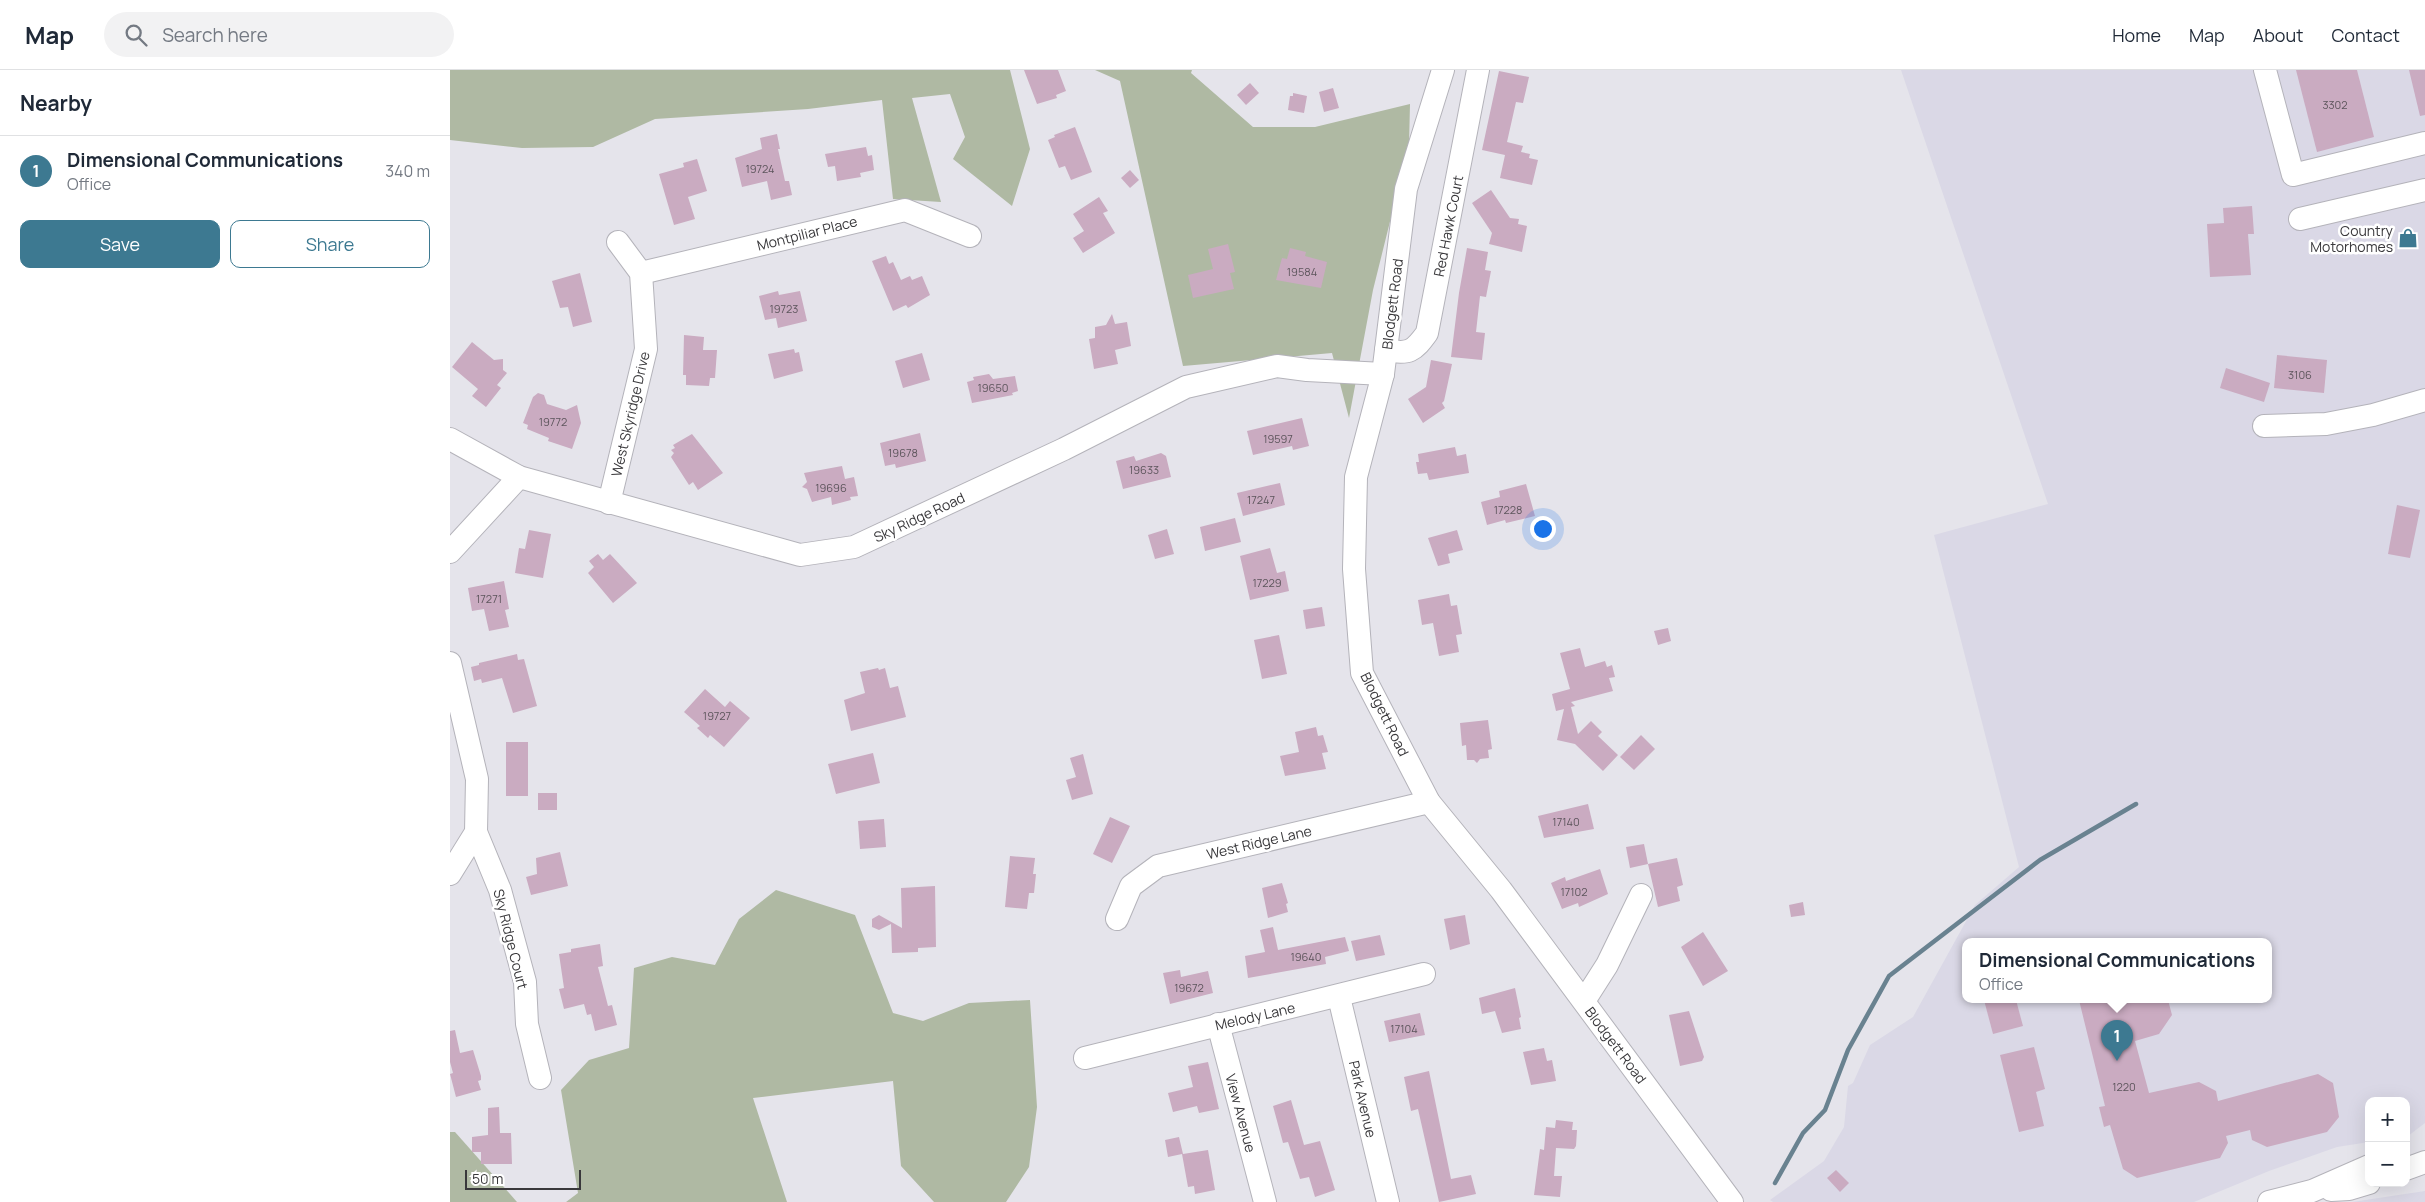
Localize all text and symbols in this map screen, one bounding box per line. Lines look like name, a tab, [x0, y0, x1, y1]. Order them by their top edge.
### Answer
search box	[104, 12, 454, 57]
text: Map	[25, 18, 74, 51]
icon: search	[122, 21, 150, 49]
text: Search here	[162, 22, 268, 48]
text: Home	[2112, 23, 2161, 47]
text: Map	[2189, 23, 2225, 47]
text: About	[2253, 23, 2303, 47]
text: Contact	[2331, 23, 2400, 47]
text: Nearby	[20, 89, 92, 117]
house number: 3302	[2322, 97, 2348, 112]
text: Dimensional Communications	[67, 147, 343, 173]
text: 1	[32, 160, 40, 182]
text: 340 m	[385, 160, 430, 182]
house number: 19724	[745, 161, 775, 176]
text: Office	[67, 173, 111, 195]
street label: Red Hawk Court	[1429, 173, 1467, 278]
street label: Montpiliar Place	[755, 211, 859, 255]
button: Save	[20, 220, 220, 268]
button: Share	[230, 220, 430, 268]
place label: Country Motorhomes	[2310, 221, 2394, 256]
shop icon: Country Motorhomes	[2397, 227, 2419, 249]
street label: Blodgett Road	[1377, 258, 1407, 350]
house number: 19584	[1287, 264, 1317, 279]
house number: 19723	[770, 301, 798, 316]
street label: West Skyridge Drive	[606, 350, 654, 478]
house number: 3106	[2288, 367, 2312, 382]
house number: 19650	[977, 380, 1009, 395]
house number: 19772	[539, 414, 567, 429]
house number: 19597	[1263, 431, 1293, 446]
house number: 19678	[888, 445, 918, 460]
house number: 19633	[1129, 462, 1159, 477]
house number: 19696	[815, 480, 847, 495]
street label: Sky Ridge Road	[870, 488, 968, 546]
house number: 17247	[1247, 492, 1275, 507]
house number: 17228	[1494, 502, 1522, 517]
your location	[1530, 516, 1556, 542]
house number: 17229	[1252, 575, 1282, 590]
house number: 17271	[476, 591, 502, 606]
street label: Blodgett Road	[1356, 669, 1414, 759]
house number: 19727	[703, 708, 731, 723]
house number: 17140	[1552, 814, 1580, 829]
street label: West Ridge Lane	[1205, 821, 1313, 863]
house number: 17102	[1560, 884, 1588, 899]
street label: Sky Ridge Court	[489, 887, 533, 991]
popup	[1962, 938, 2272, 1003]
text: Dimensional Communications	[1979, 947, 2255, 973]
house number: 19640	[1290, 949, 1322, 964]
text: Office	[1979, 973, 2023, 995]
house number: 19672	[1174, 980, 1204, 995]
street label: Melody Lane	[1213, 998, 1297, 1034]
street label: Blodgett Road	[1581, 1003, 1651, 1087]
pin: 1	[2101, 1020, 2133, 1061]
house number: 17104	[1390, 1021, 1418, 1036]
street label: Park Avenue	[1345, 1059, 1381, 1139]
street label: View Avenue	[1221, 1072, 1261, 1154]
house number: 1220	[2112, 1079, 2136, 1094]
map controls	[2365, 1097, 2410, 1187]
button: +	[2365, 1097, 2410, 1142]
button: −	[2365, 1142, 2410, 1187]
scale bar	[465, 1167, 581, 1190]
text: 50 m	[472, 1169, 503, 1188]

